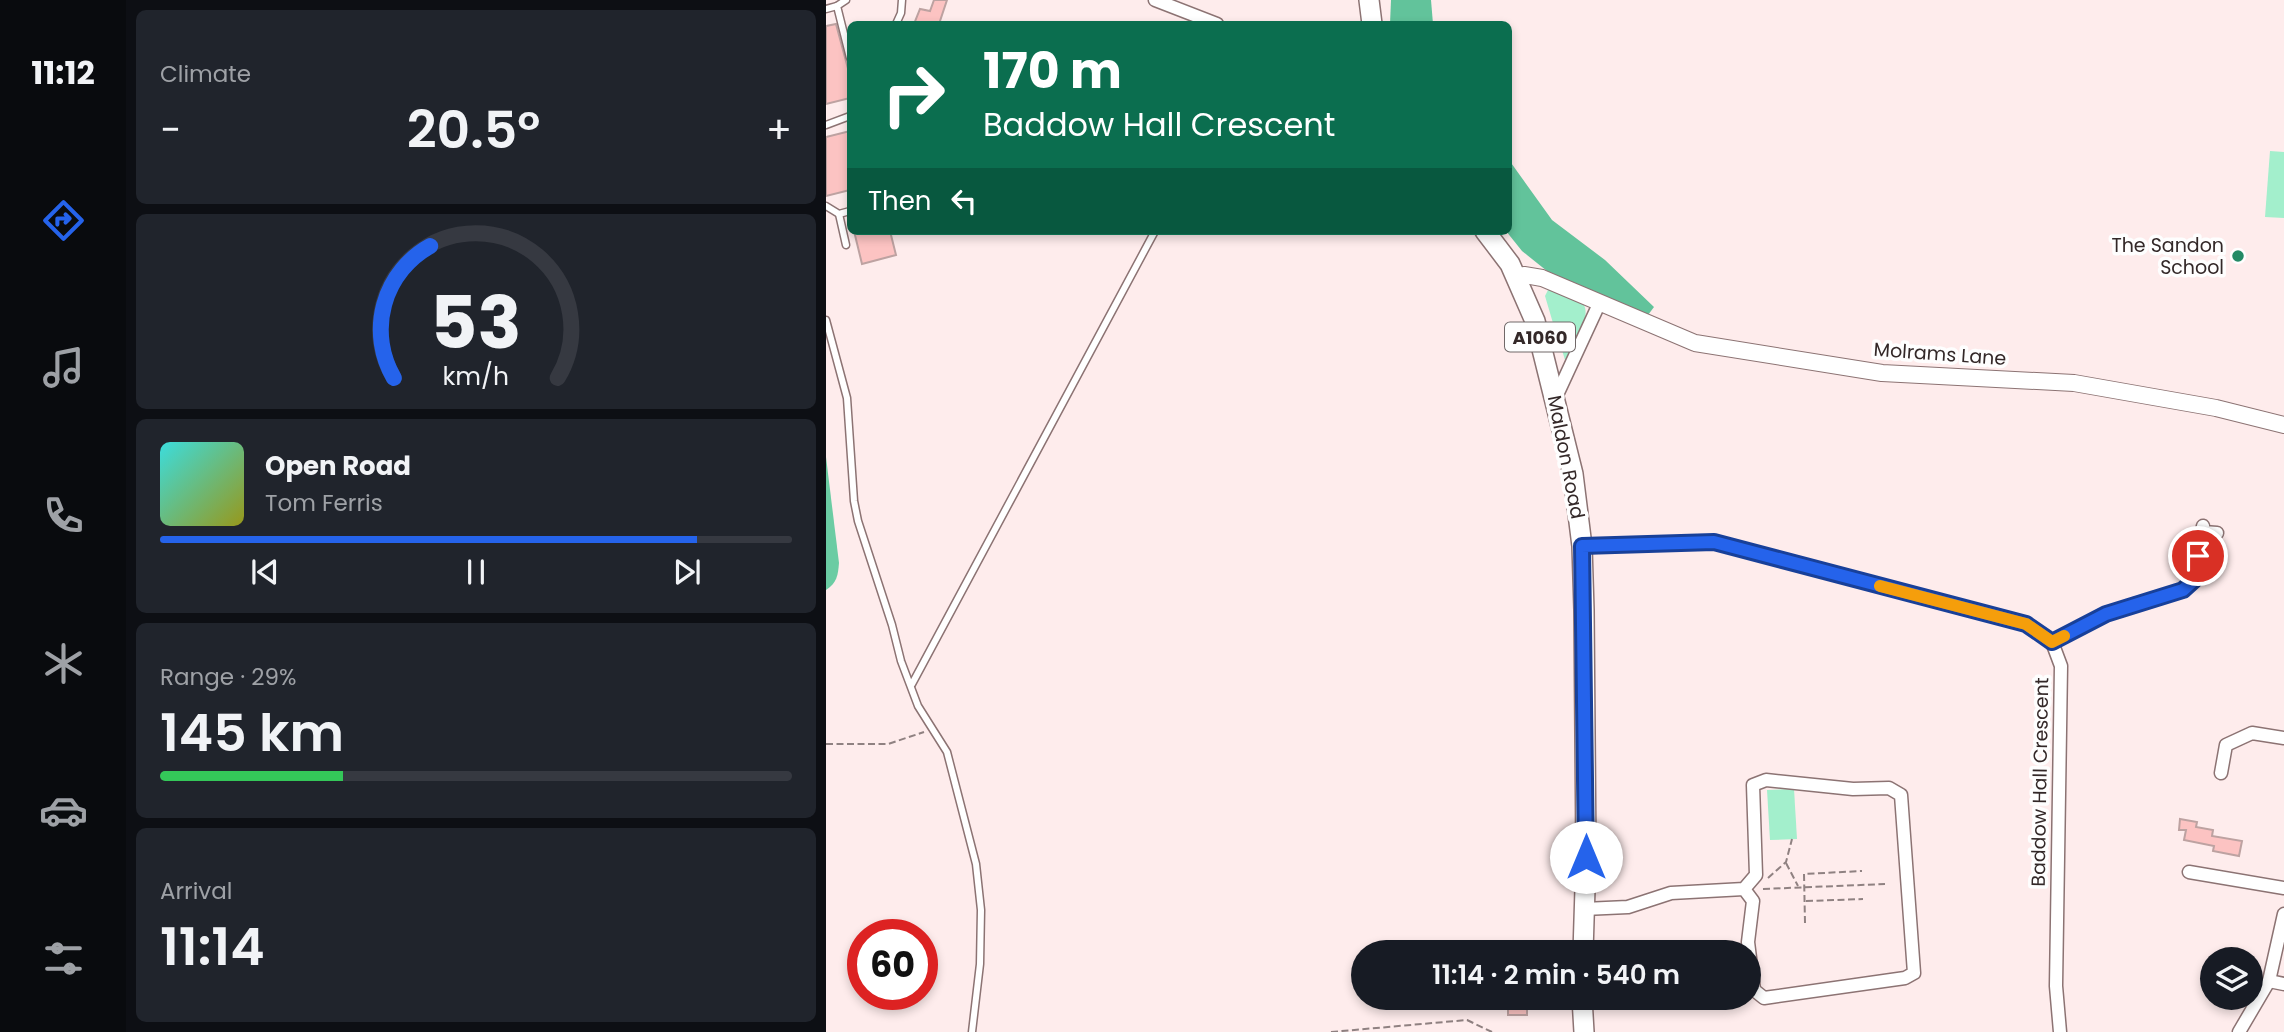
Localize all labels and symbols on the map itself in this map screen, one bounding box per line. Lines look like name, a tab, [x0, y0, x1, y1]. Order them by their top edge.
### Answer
place label: The Sandon School	[2111, 232, 2224, 281]
marker: The Sandon School	[2230, 248, 2246, 264]
road number: A1060	[1505, 323, 1575, 352]
street label: Molrams Lane	[1873, 336, 2007, 372]
street label: Maldon Road	[1541, 393, 1591, 521]
pin	[2168, 526, 2228, 586]
street label: Baddow Hall Crescent	[2025, 677, 2055, 887]
position arrow	[1549, 820, 1623, 894]
speed limit sign: 60	[847, 919, 938, 1010]

